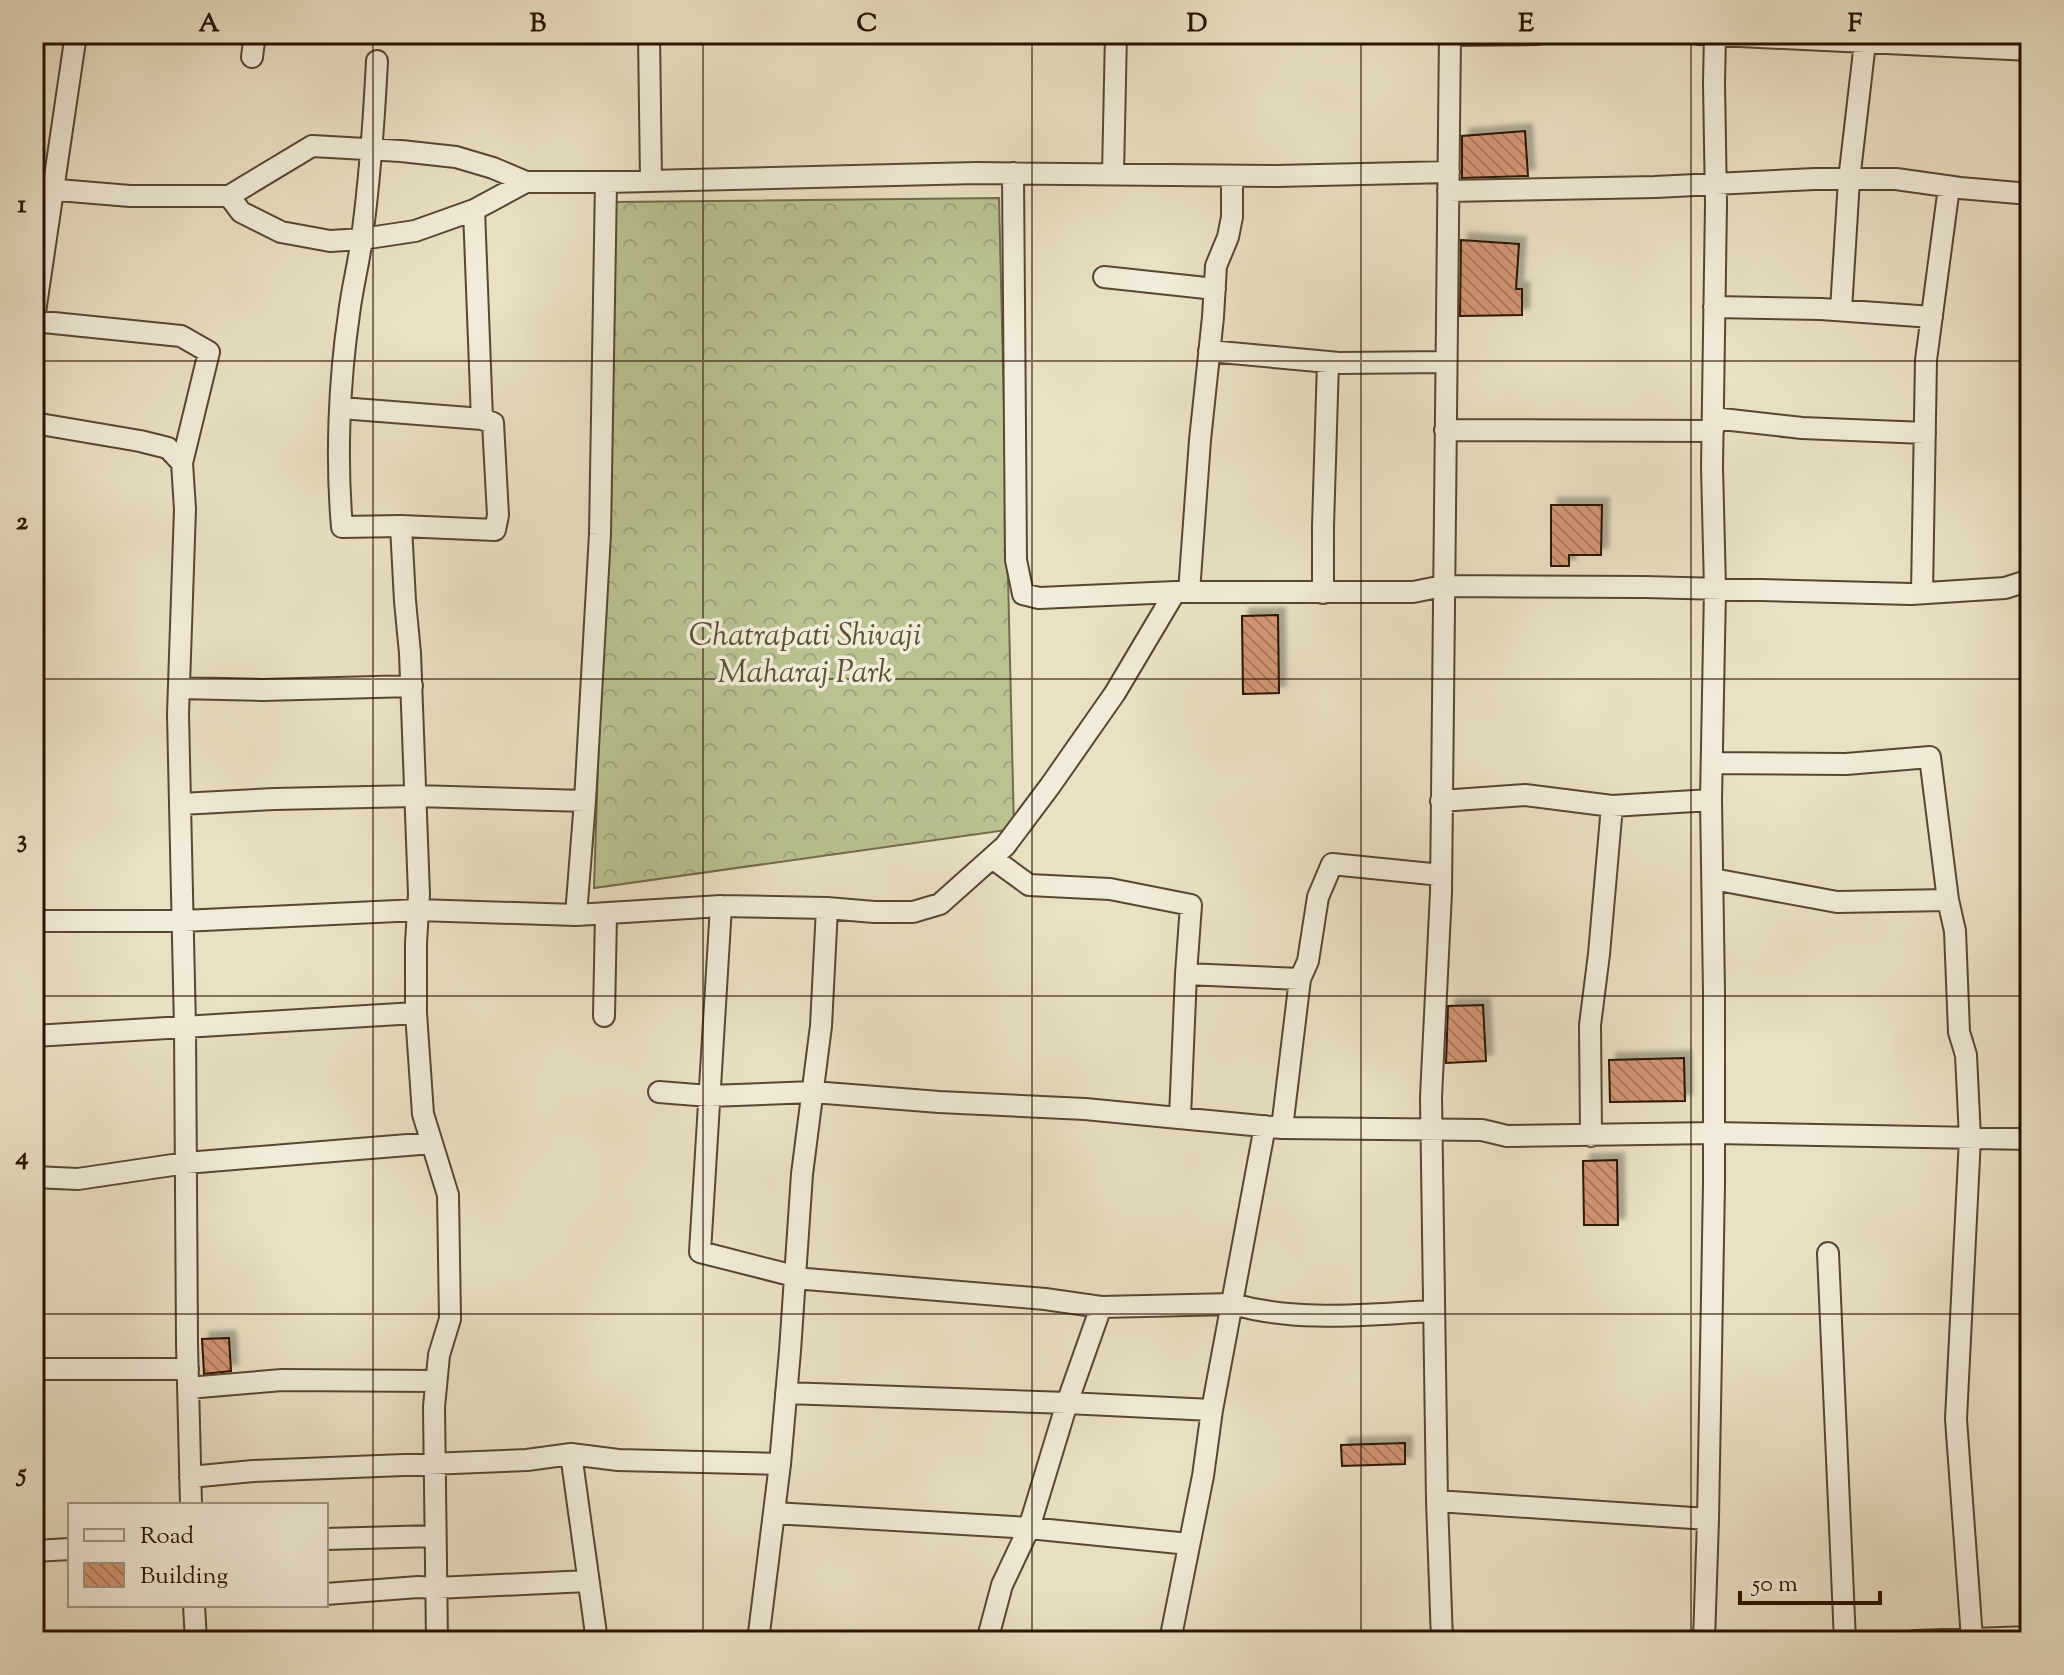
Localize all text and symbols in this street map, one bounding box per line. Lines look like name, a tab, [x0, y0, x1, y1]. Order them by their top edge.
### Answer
text: A	[198, 6, 220, 43]
text: B	[530, 6, 547, 43]
text: C	[857, 6, 877, 43]
text: D	[1187, 6, 1207, 43]
text: E	[1518, 6, 1534, 43]
text: F	[1848, 6, 1863, 43]
text: 1	[18, 187, 27, 224]
text: 2	[16, 504, 29, 541]
park label: Chatrapati Shivaji Maharaj Park	[689, 614, 921, 697]
text: 3	[17, 822, 27, 859]
text: 4	[14, 1139, 29, 1176]
text: 5	[16, 1456, 27, 1493]
legend	[68, 1503, 328, 1607]
text: Road	[140, 1520, 194, 1554]
scale bar	[1740, 1555, 1880, 1605]
text: Building	[140, 1560, 229, 1594]
text: 50 m	[1750, 1568, 1798, 1602]

